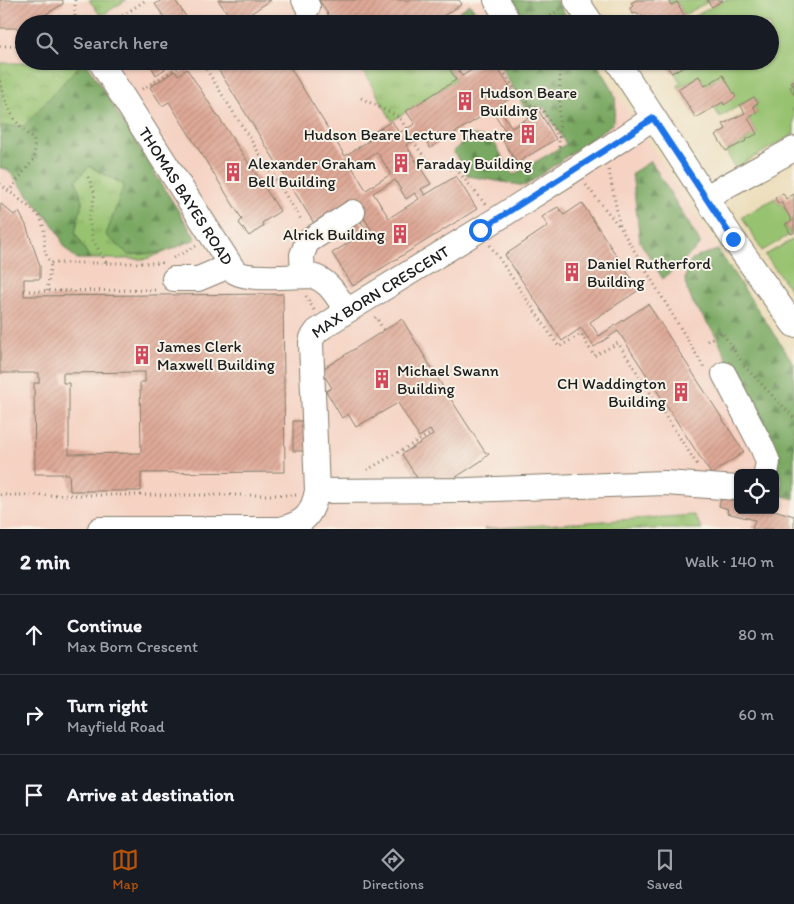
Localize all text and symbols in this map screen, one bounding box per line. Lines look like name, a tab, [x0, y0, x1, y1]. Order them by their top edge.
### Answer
search box	[15, 15, 779, 70]
icon: search	[33, 29, 61, 57]
text: Search here	[73, 31, 168, 54]
place label: Hudson Beare Building	[480, 83, 577, 120]
building icon: Hudson Beare Building	[454, 90, 476, 112]
street label: THOMAS BAYES ROAD	[135, 123, 237, 269]
building icon: Hudson Beare Lecture Theatre	[517, 123, 539, 145]
place label: Hudson Beare Lecture Theatre	[304, 125, 513, 144]
building icon: Faraday Building	[390, 152, 412, 174]
place label: Alexander Graham Bell Building	[248, 154, 376, 191]
place label: Faraday Building	[416, 154, 533, 173]
building icon: Alexander Graham Bell Building	[222, 161, 244, 183]
route start	[469, 219, 492, 242]
building icon: Alrick Building	[389, 223, 411, 245]
place label: Alrick Building	[283, 225, 386, 244]
route end	[722, 228, 745, 251]
street label: MAX BORN CRESCENT	[308, 242, 453, 342]
place label: Daniel Rutherford Building	[587, 254, 711, 291]
building icon: Daniel Rutherford Building	[561, 261, 583, 283]
place label: James Clerk Maxwell Building	[157, 337, 276, 374]
building icon: James Clerk Maxwell Building	[131, 344, 153, 366]
place label: Michael Swann Building	[397, 361, 499, 398]
building icon: Michael Swann Building	[371, 368, 393, 390]
place label: CH Waddington Building	[557, 374, 667, 411]
building icon: CH Waddington Building	[670, 381, 692, 403]
map controls	[734, 469, 779, 514]
button: locate	[734, 469, 779, 514]
text: 2 min	[20, 549, 70, 574]
text: Walk · 140 m	[685, 552, 774, 571]
text: Continue	[67, 614, 142, 637]
icon: ahead	[20, 621, 48, 649]
text: 80 m	[738, 625, 774, 644]
text: Max Born Crescent	[67, 637, 198, 656]
text: Turn right	[67, 694, 148, 717]
icon: right	[20, 701, 48, 729]
text: 60 m	[739, 705, 774, 724]
text: Mayfield Road	[67, 717, 165, 736]
icon: arrive	[20, 781, 48, 809]
text: Arrive at destination	[67, 783, 234, 806]
tab: Map	[111, 846, 139, 893]
tab: Directions	[362, 846, 424, 893]
tab: Saved	[647, 846, 683, 893]

